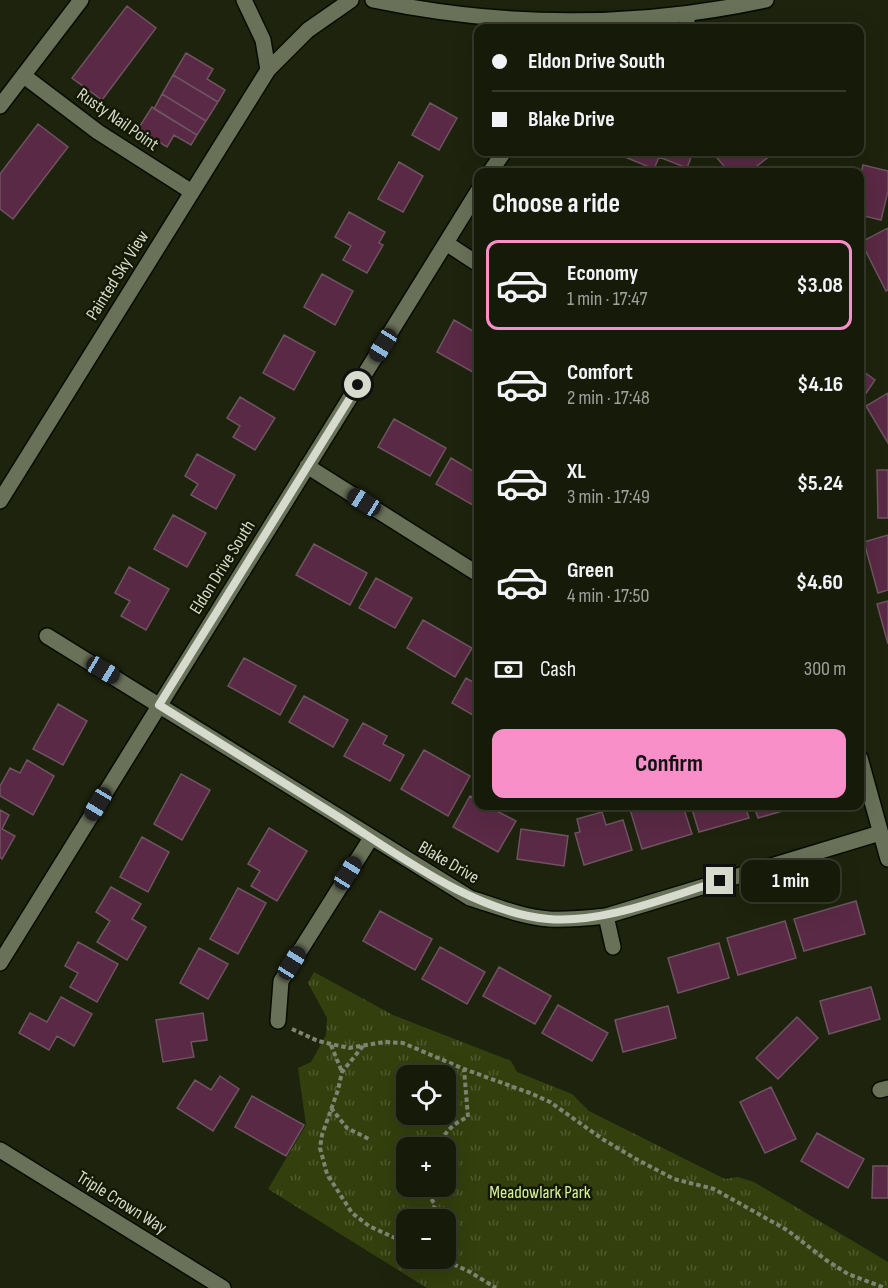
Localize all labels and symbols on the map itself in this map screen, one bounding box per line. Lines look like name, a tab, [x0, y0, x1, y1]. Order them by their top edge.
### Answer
street label: Rusty Nail Point	[73, 84, 163, 156]
street label: Painted Sky View	[82, 227, 153, 324]
car	[366, 325, 400, 365]
route start	[344, 371, 371, 398]
car	[344, 485, 384, 519]
street label: Eldon Drive South	[185, 517, 260, 618]
car	[83, 653, 123, 687]
car	[81, 784, 115, 824]
street label: Blake Drive	[415, 837, 483, 888]
car	[331, 853, 365, 893]
callout: 1 min	[741, 860, 840, 902]
route end	[706, 867, 733, 894]
car	[275, 943, 309, 983]
street label: Triple Crown Way	[73, 1166, 171, 1238]
park label: Meadowlark Park	[489, 1182, 591, 1203]

